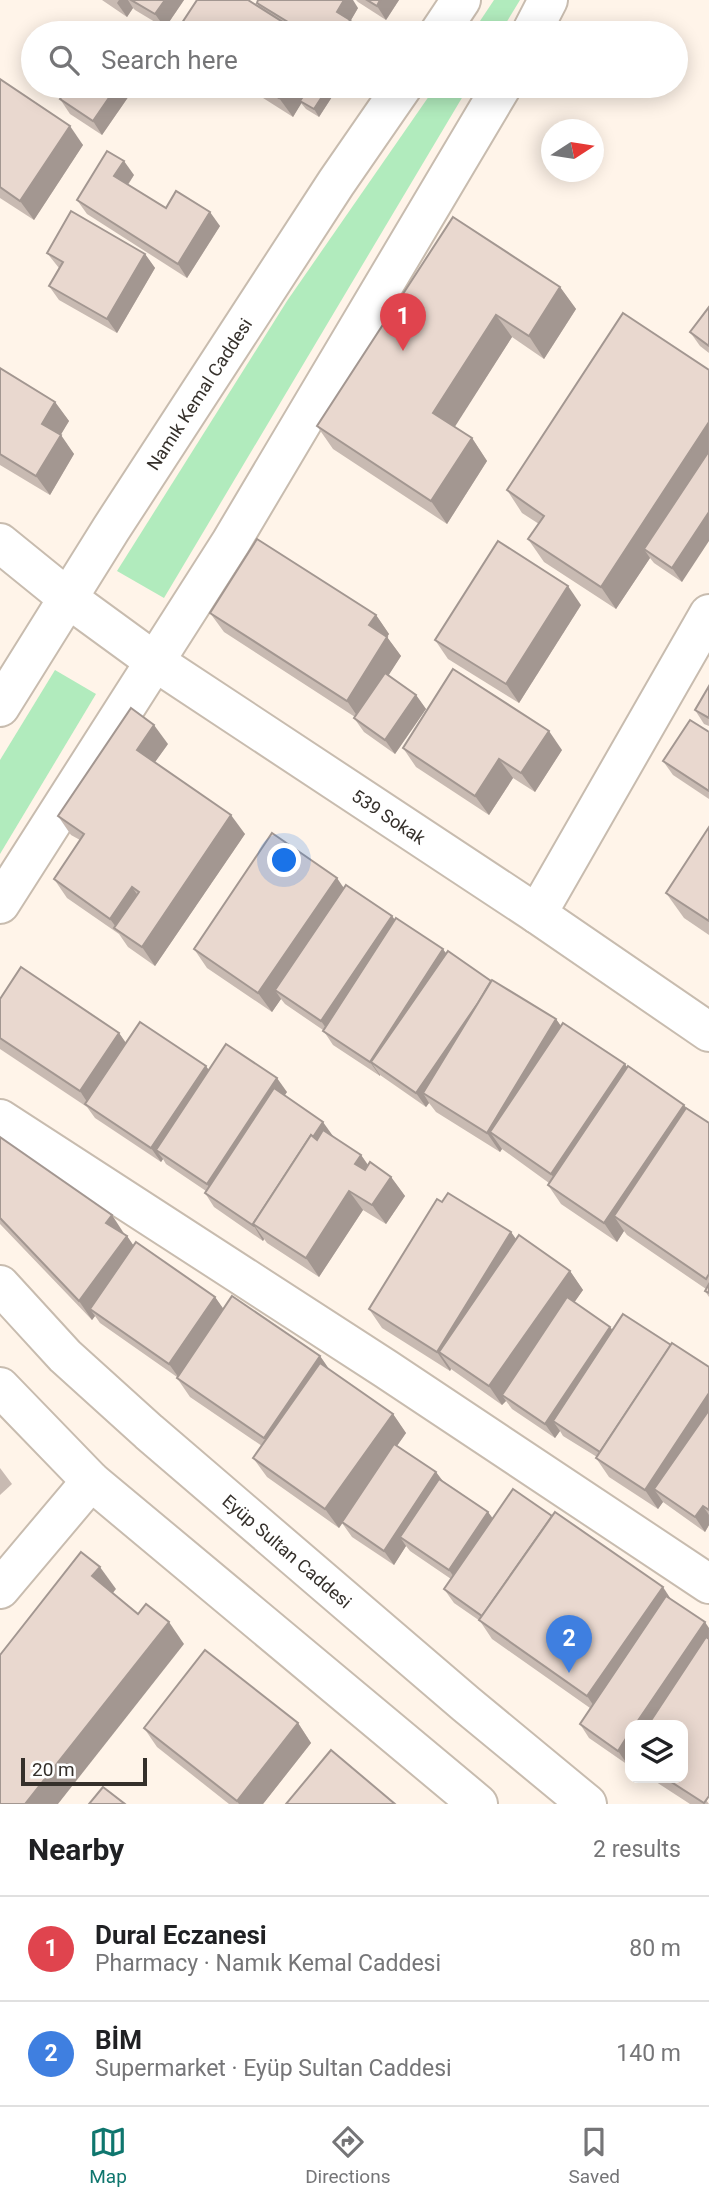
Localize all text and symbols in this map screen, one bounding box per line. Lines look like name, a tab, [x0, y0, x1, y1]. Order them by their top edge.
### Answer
search box	[21, 21, 688, 98]
icon: search	[45, 41, 83, 79]
text: Search here	[101, 45, 238, 75]
north arrow	[541, 119, 604, 182]
pin: 1	[380, 293, 426, 351]
street label: Namık Kemal Caddesi	[142, 314, 256, 474]
street label: 539 Sokak	[348, 784, 431, 849]
your location	[267, 843, 301, 877]
street label: Eyüp Sultan Caddesi	[219, 1490, 356, 1612]
pin: 2	[546, 1615, 592, 1673]
map controls	[625, 1720, 688, 1783]
button: layers	[625, 1720, 688, 1783]
scale bar	[21, 1755, 147, 1787]
text: 20 m	[32, 1758, 75, 1781]
text: Nearby	[28, 1832, 124, 1867]
text: 2 results	[593, 1836, 681, 1863]
text: Dural Eczanesi	[95, 1920, 267, 1950]
text: 1	[44, 1935, 58, 1962]
text: 80 m	[629, 1935, 681, 1962]
text: Pharmacy · Namık Kemal Caddesi	[95, 1950, 441, 1977]
text: BİM	[95, 2025, 142, 2055]
text: 2	[44, 2040, 58, 2067]
text: 140 m	[616, 2040, 681, 2067]
text: Supermarket · Eyüp Sultan Caddesi	[95, 2055, 452, 2082]
tab: Map	[89, 2123, 127, 2188]
tab: Directions	[305, 2123, 390, 2188]
tab: Saved	[569, 2123, 620, 2188]

